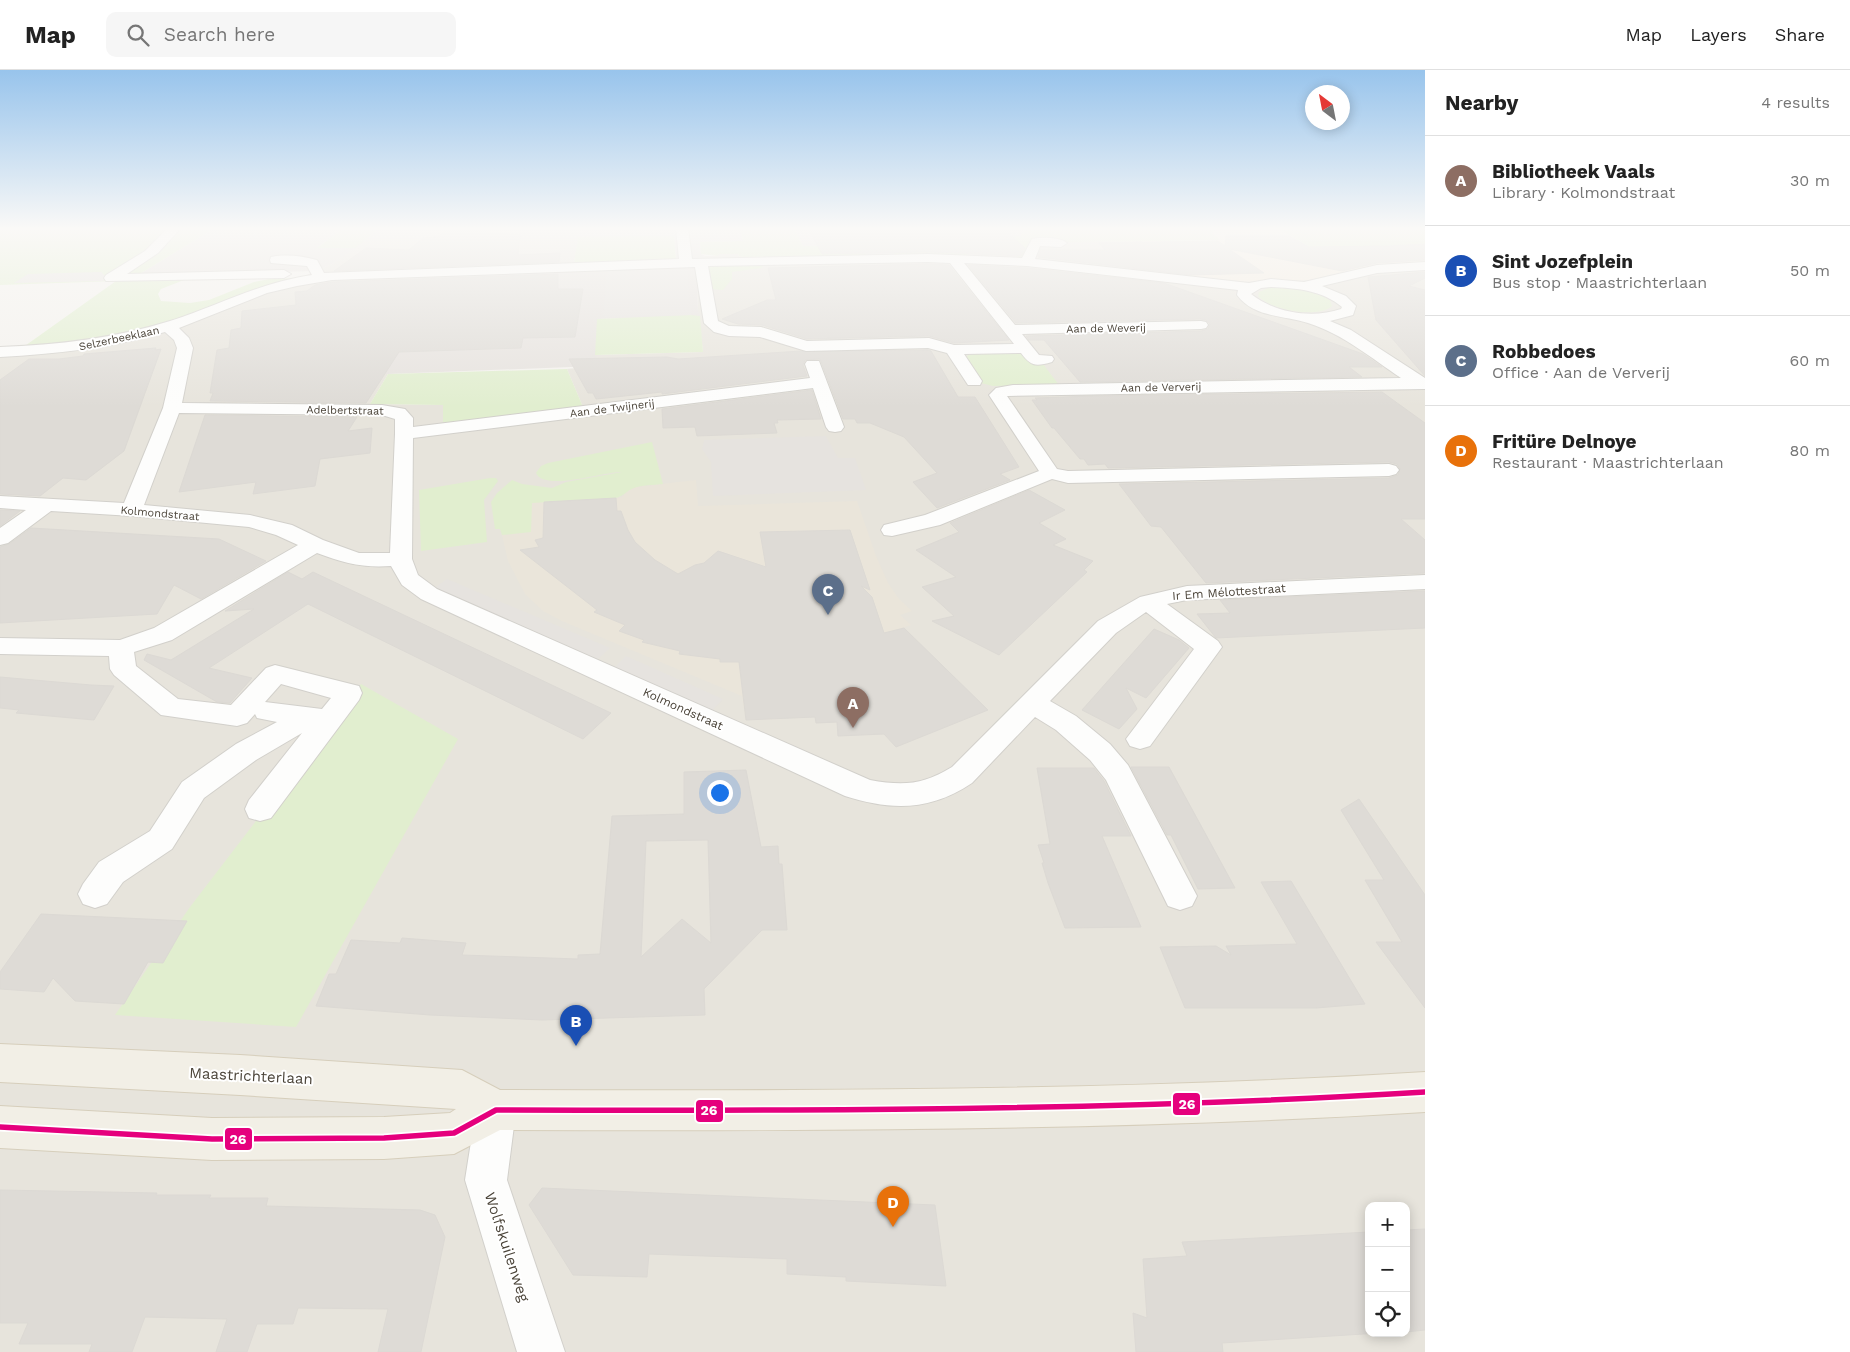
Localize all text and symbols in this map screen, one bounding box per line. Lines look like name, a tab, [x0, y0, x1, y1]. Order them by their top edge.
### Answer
search box	[106, 12, 456, 57]
text: Map	[25, 21, 76, 49]
icon: search	[124, 21, 152, 49]
text: Search here	[164, 23, 275, 46]
text: Map	[1625, 24, 1662, 45]
text: Layers	[1690, 24, 1747, 45]
text: Share	[1775, 24, 1825, 45]
north arrow	[1305, 85, 1350, 130]
text: Nearby	[1445, 90, 1518, 115]
text: 4 results	[1761, 93, 1830, 112]
text: Bibliotheek Vaals	[1492, 160, 1655, 183]
text: A	[1456, 171, 1466, 190]
text: 30 m	[1790, 171, 1830, 190]
text: Library · Kolmondstraat	[1492, 183, 1675, 202]
text: Sint Jozefplein	[1492, 250, 1633, 273]
text: B	[1456, 261, 1466, 280]
text: 50 m	[1790, 261, 1830, 280]
text: Bus stop · Maastrichterlaan	[1492, 273, 1707, 292]
street label: Aan de Weverij	[1066, 321, 1146, 336]
street label: Selzerbeeklaan	[78, 324, 160, 353]
text: Robbedoes	[1492, 340, 1596, 363]
text: C	[1456, 351, 1466, 370]
text: 60 m	[1790, 351, 1830, 370]
text: Office · Aan de Ververij	[1492, 363, 1670, 382]
street label: Aan de Ververij	[1121, 380, 1201, 395]
street label: Aan de Twijnerij	[569, 397, 655, 420]
street label: Adelbertstraat	[306, 403, 384, 418]
text: Fritüre Delnoye	[1492, 430, 1637, 453]
text: D	[1455, 441, 1467, 460]
text: 80 m	[1789, 441, 1830, 460]
text: Restaurant · Maastrichterlaan	[1492, 453, 1724, 472]
street label: Kolmondstraat	[120, 504, 200, 523]
pin: C	[812, 574, 844, 615]
street label: Ir Em Mélottestraat	[1172, 581, 1286, 603]
street label: Kolmondstraat	[641, 685, 725, 733]
pin: A	[837, 687, 869, 728]
your location	[707, 780, 733, 806]
pin: B	[560, 1005, 592, 1046]
street label: Maastrichterlaan	[189, 1064, 313, 1088]
line badge: 26	[1172, 1092, 1201, 1116]
text: 26	[1179, 1096, 1196, 1112]
line badge: 26	[695, 1099, 724, 1123]
text: 26	[701, 1102, 718, 1118]
line badge: 26	[224, 1127, 253, 1151]
text: 26	[230, 1131, 247, 1147]
pin: D	[877, 1186, 909, 1227]
street label: Wolfskuilenweg	[481, 1190, 533, 1304]
map controls	[1365, 1202, 1410, 1337]
button: +	[1365, 1202, 1410, 1247]
button: −	[1365, 1247, 1410, 1292]
button: locate	[1365, 1292, 1410, 1337]

